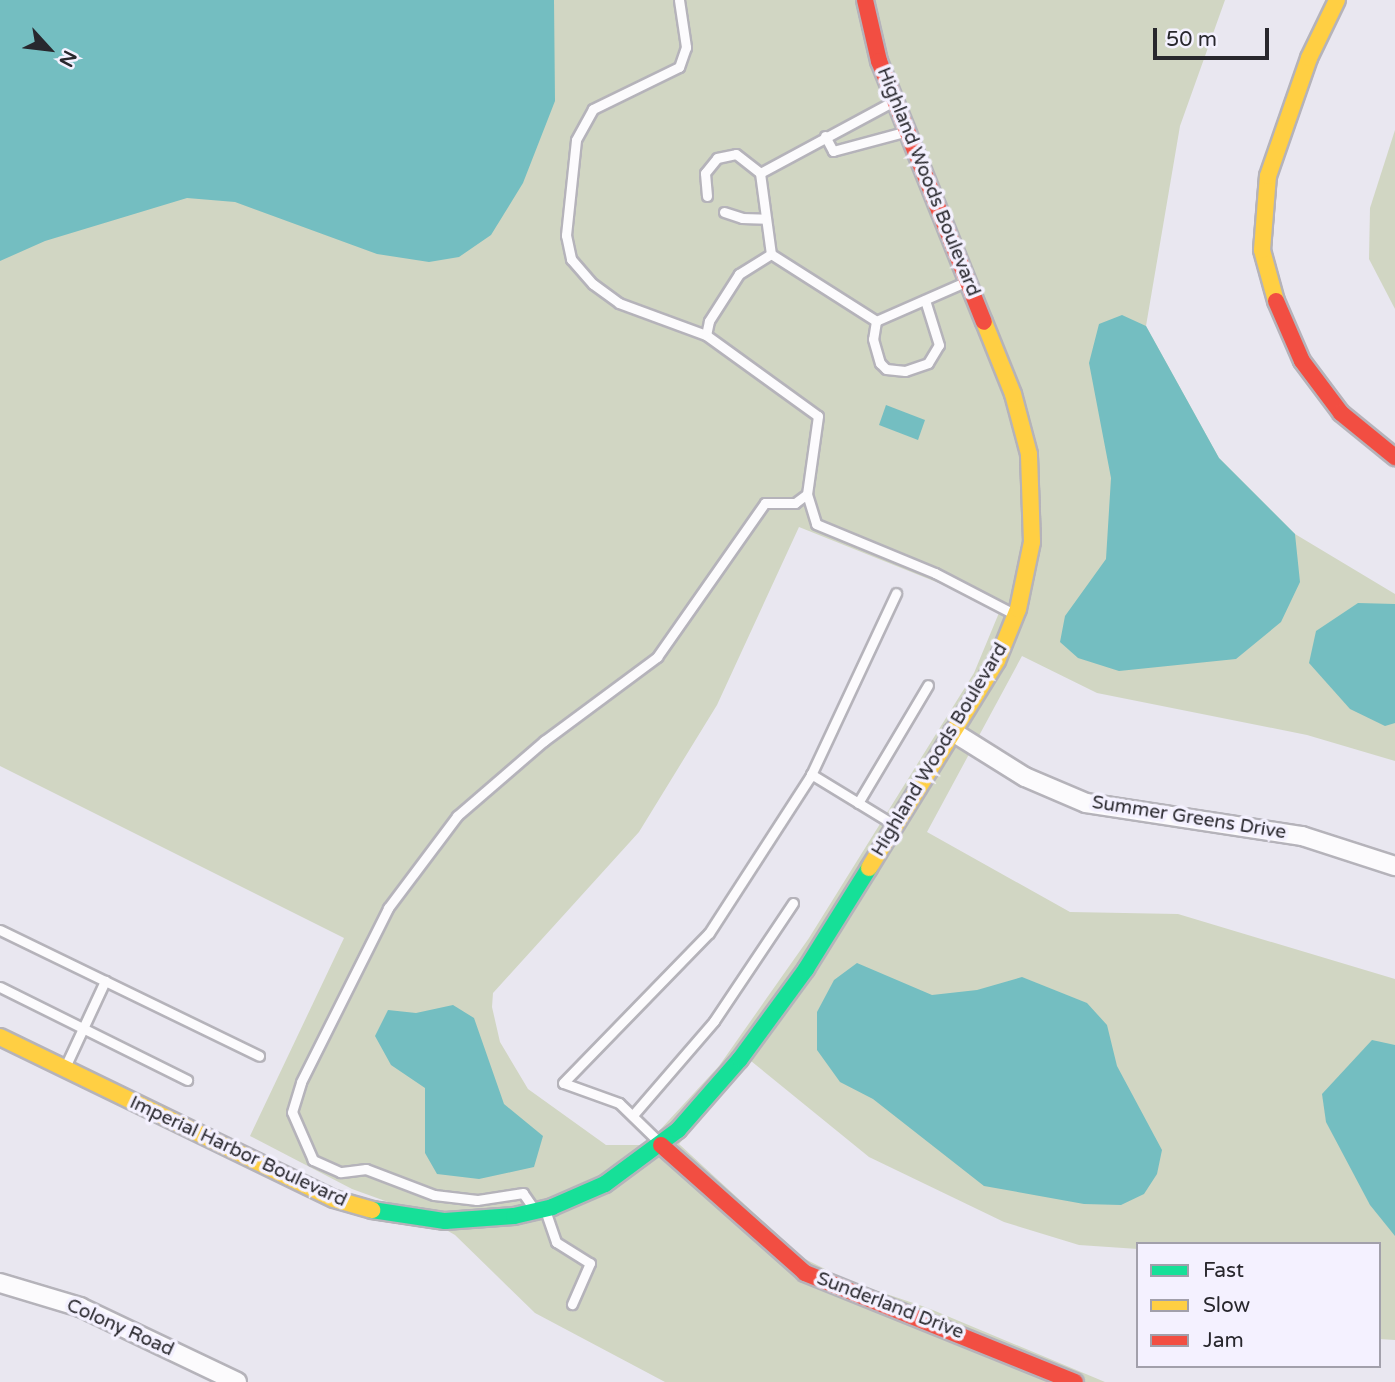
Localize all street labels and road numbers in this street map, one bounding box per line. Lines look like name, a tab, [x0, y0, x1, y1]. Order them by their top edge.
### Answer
street label: Highland Woods Boulevard	[872, 64, 984, 300]
street label: Highland Woods Boulevard	[867, 639, 1013, 861]
street label: Summer Greens Drive	[1090, 791, 1288, 845]
street label: Imperial Harbor Boulevard	[126, 1092, 350, 1212]
street label: Sunderland Drive	[813, 1268, 967, 1344]
street label: Colony Road	[63, 1294, 177, 1362]

